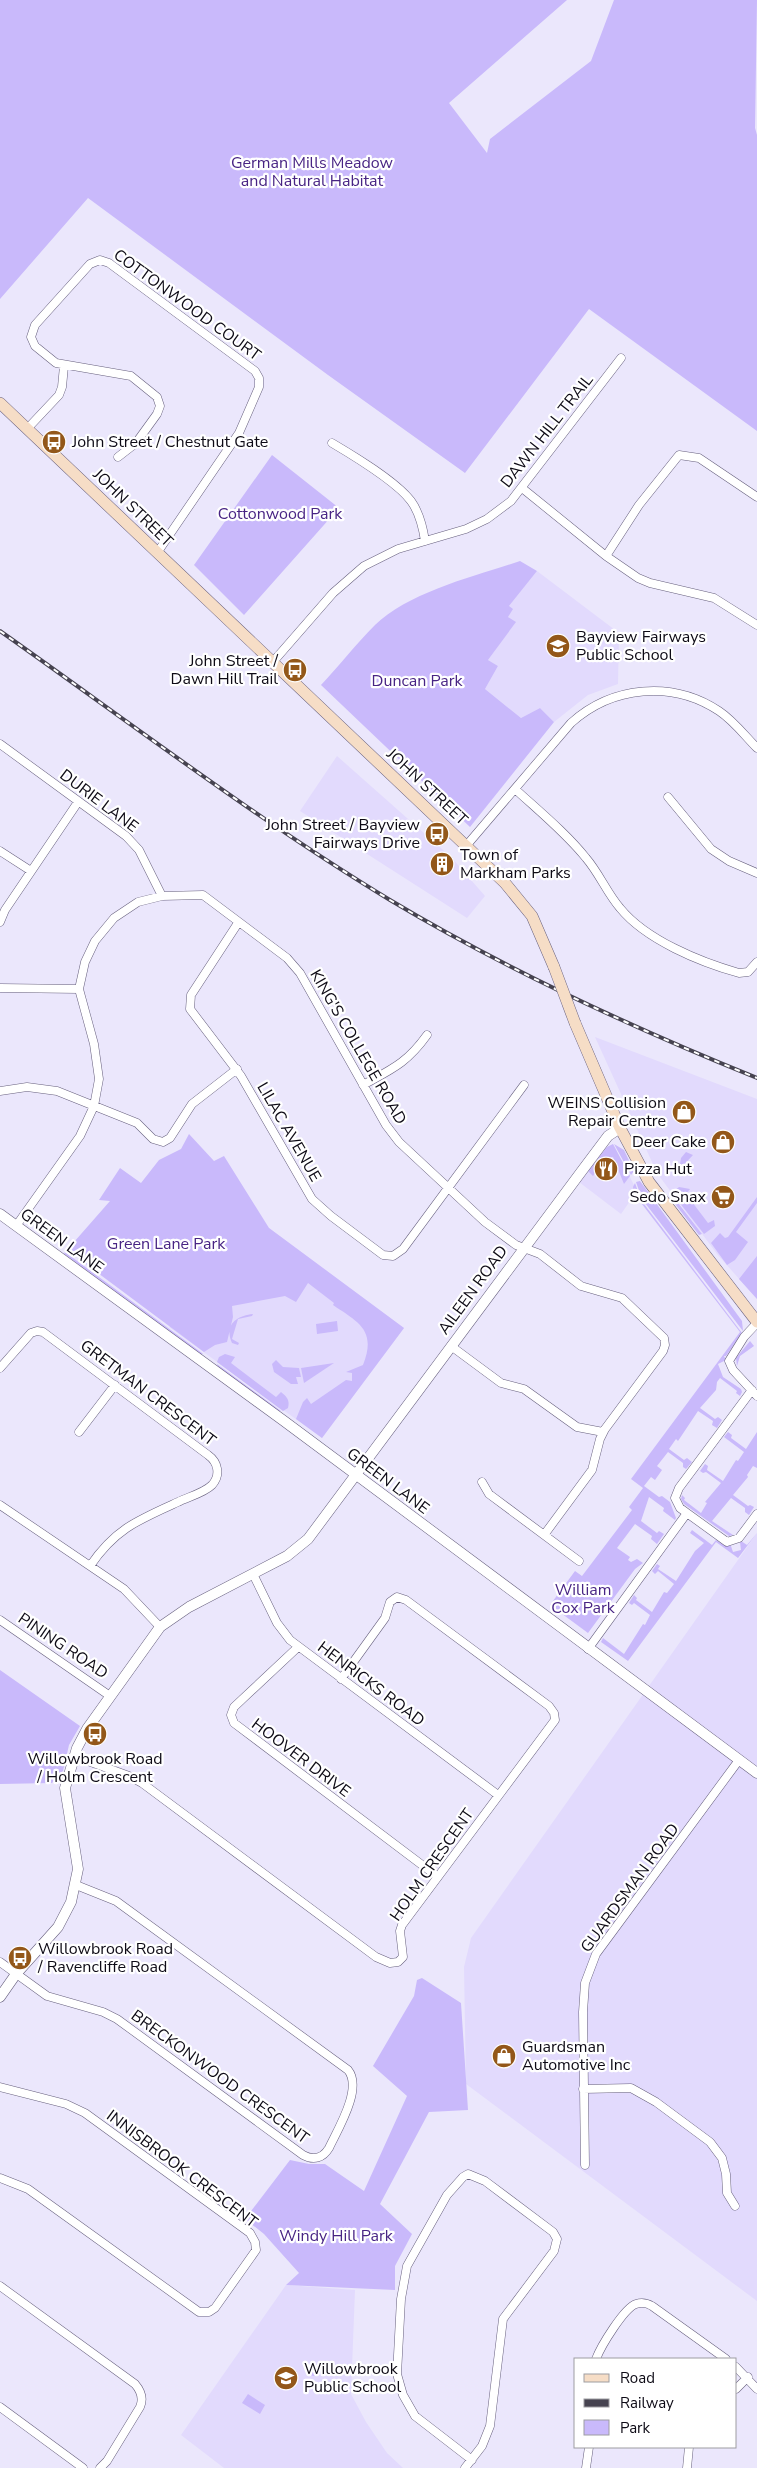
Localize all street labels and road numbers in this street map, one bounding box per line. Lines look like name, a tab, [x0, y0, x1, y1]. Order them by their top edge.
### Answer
street label: COTTONWOOD COURT	[109, 244, 265, 366]
street label: DAWN HILL TRAIL	[496, 369, 598, 492]
street label: JOHN STREET	[87, 463, 178, 552]
street label: JOHN STREET	[381, 743, 473, 831]
street label: DURIE LANE	[55, 764, 143, 838]
street label: KING'S COLLEGE ROAD	[305, 965, 411, 1129]
street label: LILAC AVENUE	[252, 1078, 326, 1186]
street label: GREEN LANE	[16, 1203, 108, 1279]
street label: AILEEN ROAD	[433, 1241, 513, 1339]
street label: GRETMAN CRESCENT	[76, 1335, 221, 1451]
street label: GREEN LANE	[342, 1443, 434, 1519]
street label: PINING ROAD	[14, 1608, 112, 1684]
street label: HENRICKS ROAD	[313, 1636, 429, 1732]
street label: HOOVER DRIVE	[247, 1714, 355, 1802]
street label: HOLM CRESCENT	[385, 1804, 479, 1926]
street label: GUARDSMAN ROAD	[576, 1819, 684, 1957]
street label: BRECKONWOOD CRESCENT	[127, 2005, 314, 2149]
street label: INNISBROOK CRESCENT	[102, 2105, 262, 2233]

